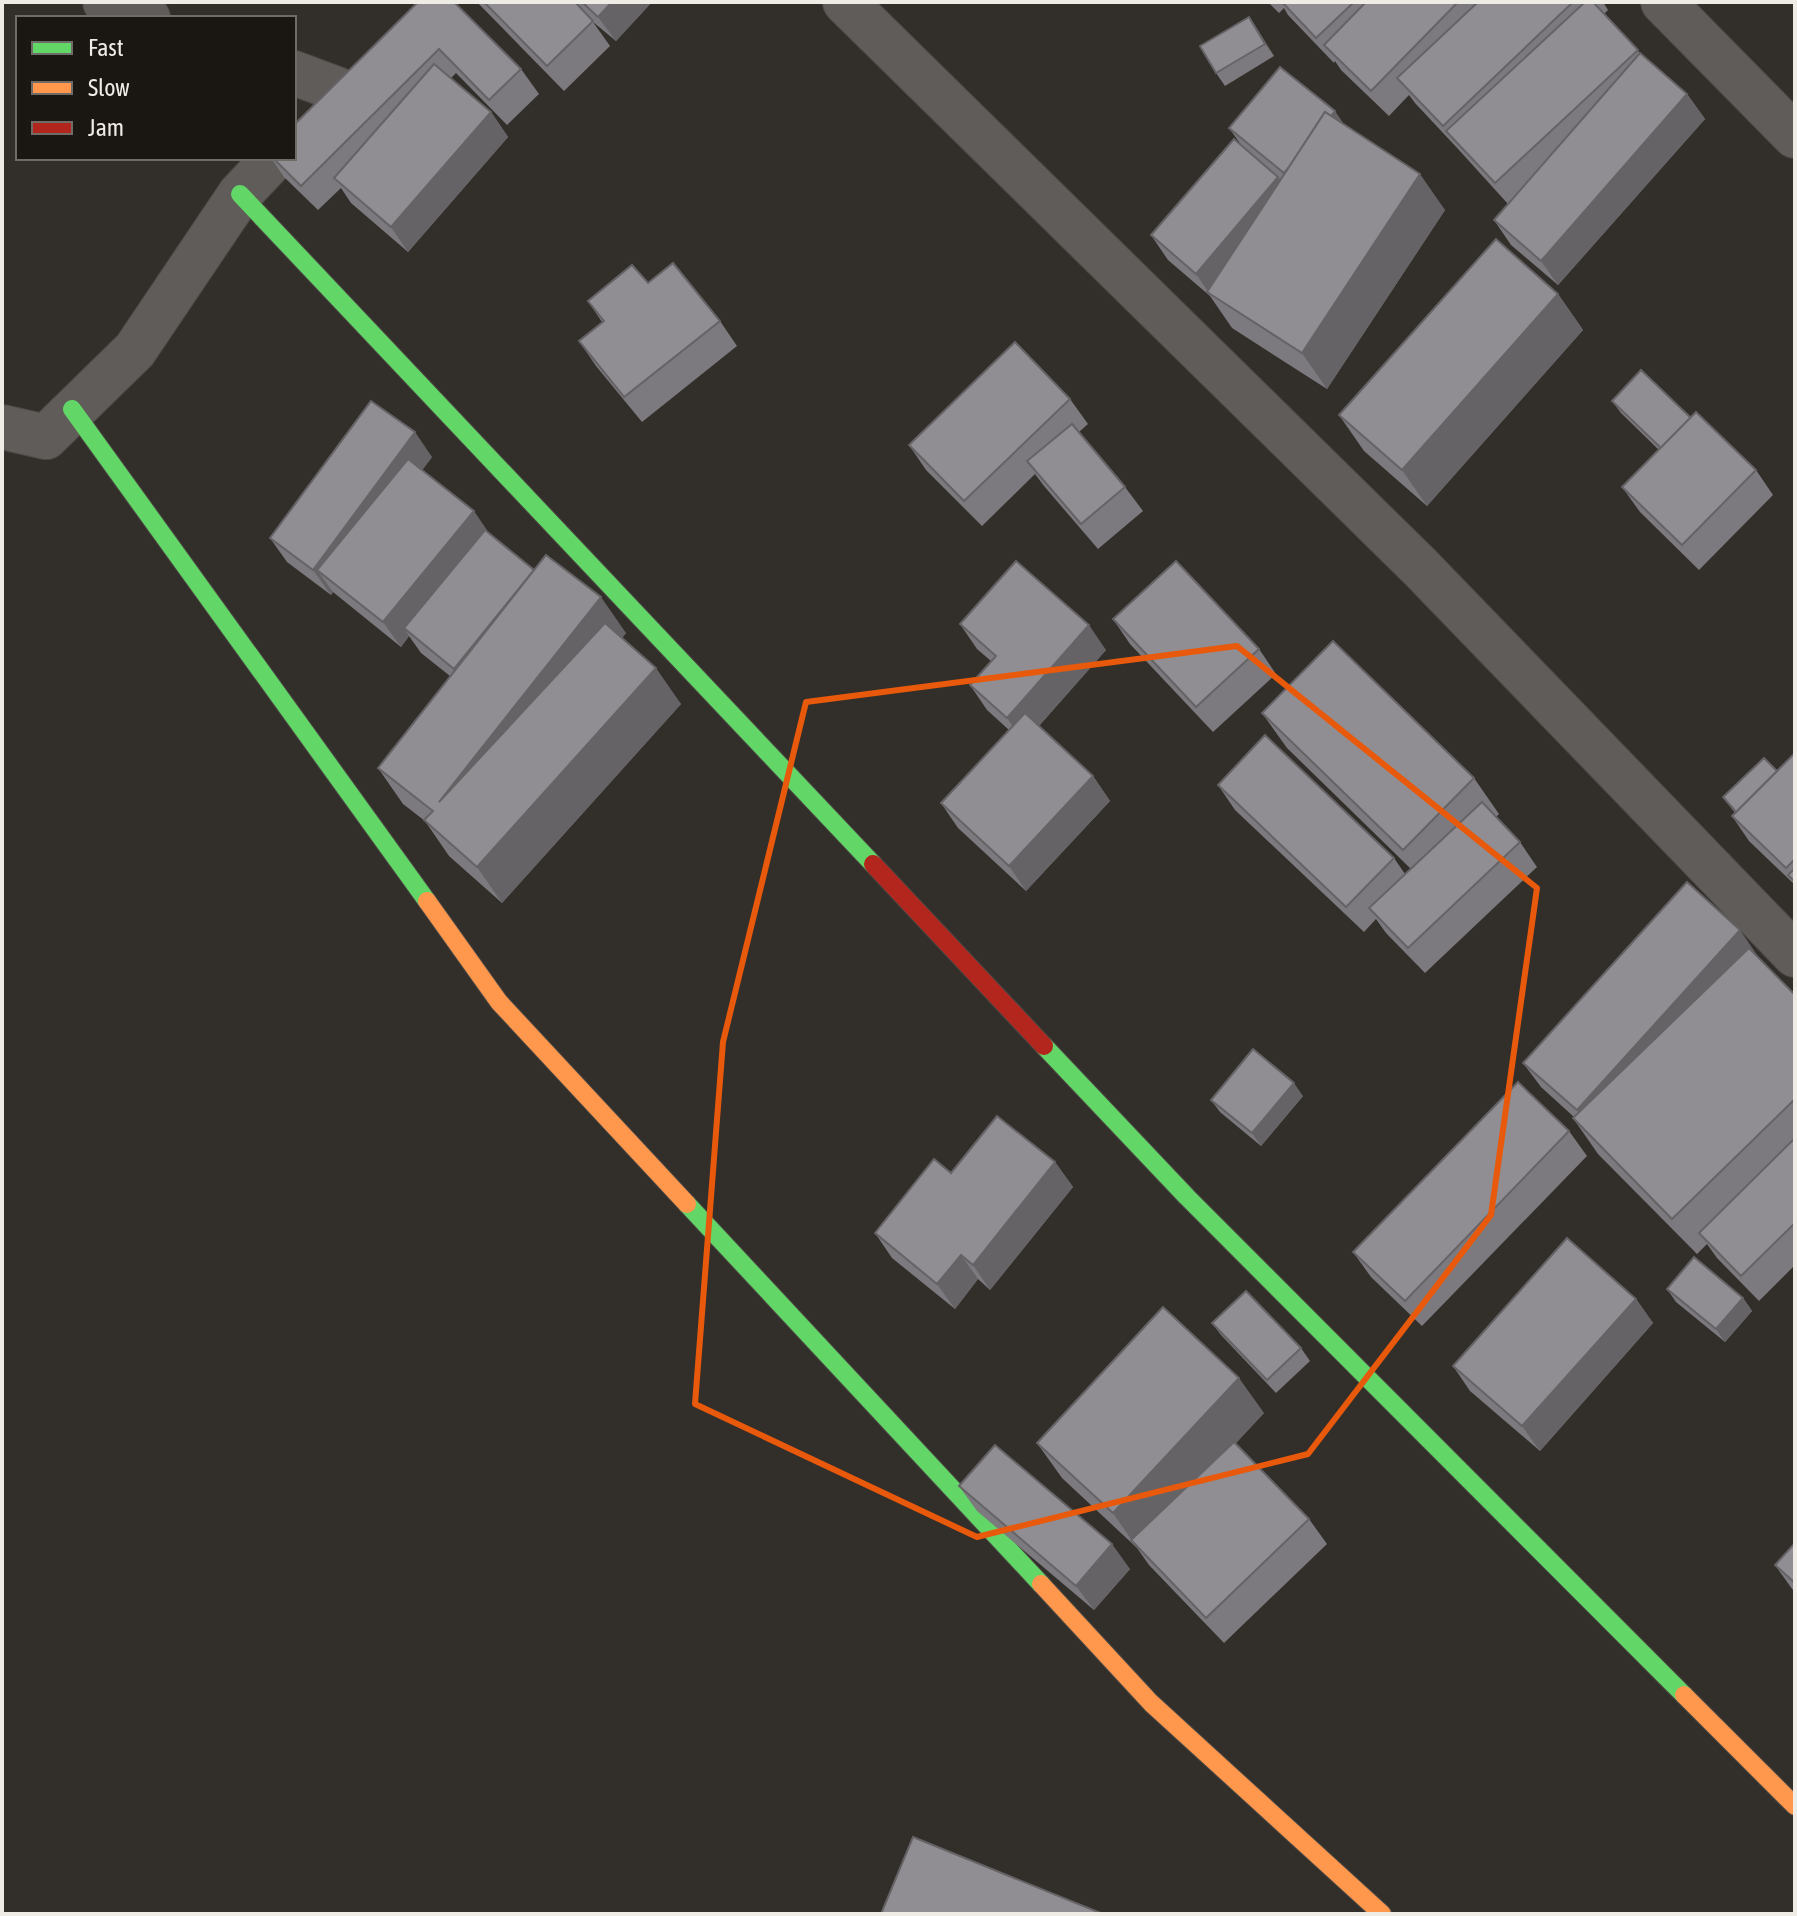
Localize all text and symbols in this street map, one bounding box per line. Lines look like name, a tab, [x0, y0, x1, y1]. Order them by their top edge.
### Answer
legend	[16, 16, 296, 160]
text: Fast	[88, 34, 124, 61]
text: Slow	[88, 74, 130, 101]
text: Jam	[88, 114, 124, 141]

